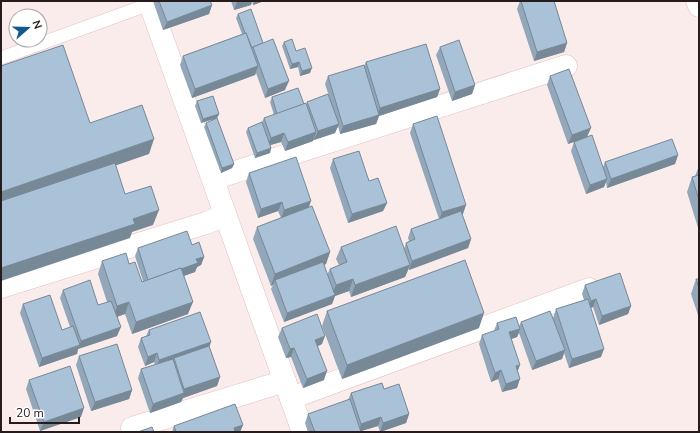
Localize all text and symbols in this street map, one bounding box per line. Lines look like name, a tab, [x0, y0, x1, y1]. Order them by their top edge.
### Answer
north arrow	[8, 8, 48, 48]
text: N	[28, 18, 45, 31]
scale bar	[10, 399, 79, 425]
text: 20 m	[16, 405, 44, 421]

